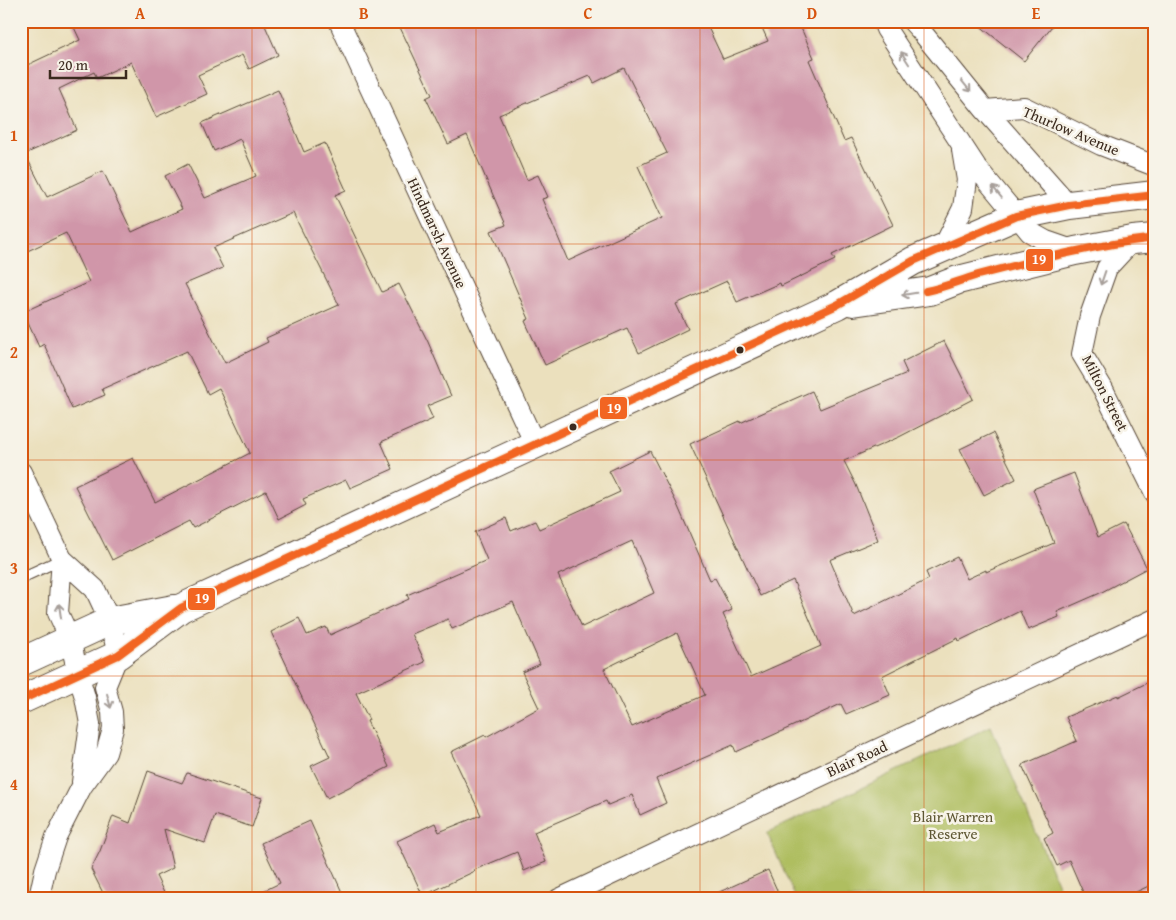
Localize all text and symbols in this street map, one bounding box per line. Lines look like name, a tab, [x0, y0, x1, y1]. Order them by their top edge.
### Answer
text: A	[135, 1, 146, 25]
text: B	[359, 1, 369, 25]
text: C	[583, 1, 593, 25]
text: D	[807, 1, 817, 25]
text: E	[1032, 1, 1041, 25]
scale bar	[50, 48, 126, 80]
one-way arrow	[900, 51, 910, 65]
text: 20 m	[58, 54, 89, 75]
one-way arrow	[960, 79, 971, 92]
street label: Thurlow Avenue	[1020, 101, 1123, 160]
text: 1	[10, 123, 18, 147]
street label: Hindmarsh Avenue	[403, 174, 472, 292]
one-way arrow	[991, 186, 1002, 199]
line badge: 19	[1025, 248, 1054, 272]
text: 19	[1032, 249, 1046, 269]
one-way arrow	[1098, 269, 1108, 285]
one-way arrow	[901, 289, 917, 299]
text: 2	[10, 340, 18, 364]
unlabelled marker	[735, 345, 745, 355]
street label: Milton Street	[1077, 351, 1134, 435]
line badge: 19	[599, 396, 628, 420]
text: 19	[607, 398, 621, 418]
unlabelled marker	[568, 422, 578, 432]
text: 3	[10, 556, 18, 580]
line badge: 19	[187, 587, 216, 611]
text: 19	[195, 588, 209, 608]
one-way arrow	[55, 603, 65, 619]
one-way arrow	[104, 692, 114, 708]
street label: Blair Road	[823, 735, 891, 782]
text: 4	[10, 772, 18, 796]
park label: Blair Warren Reserve	[913, 806, 994, 844]

